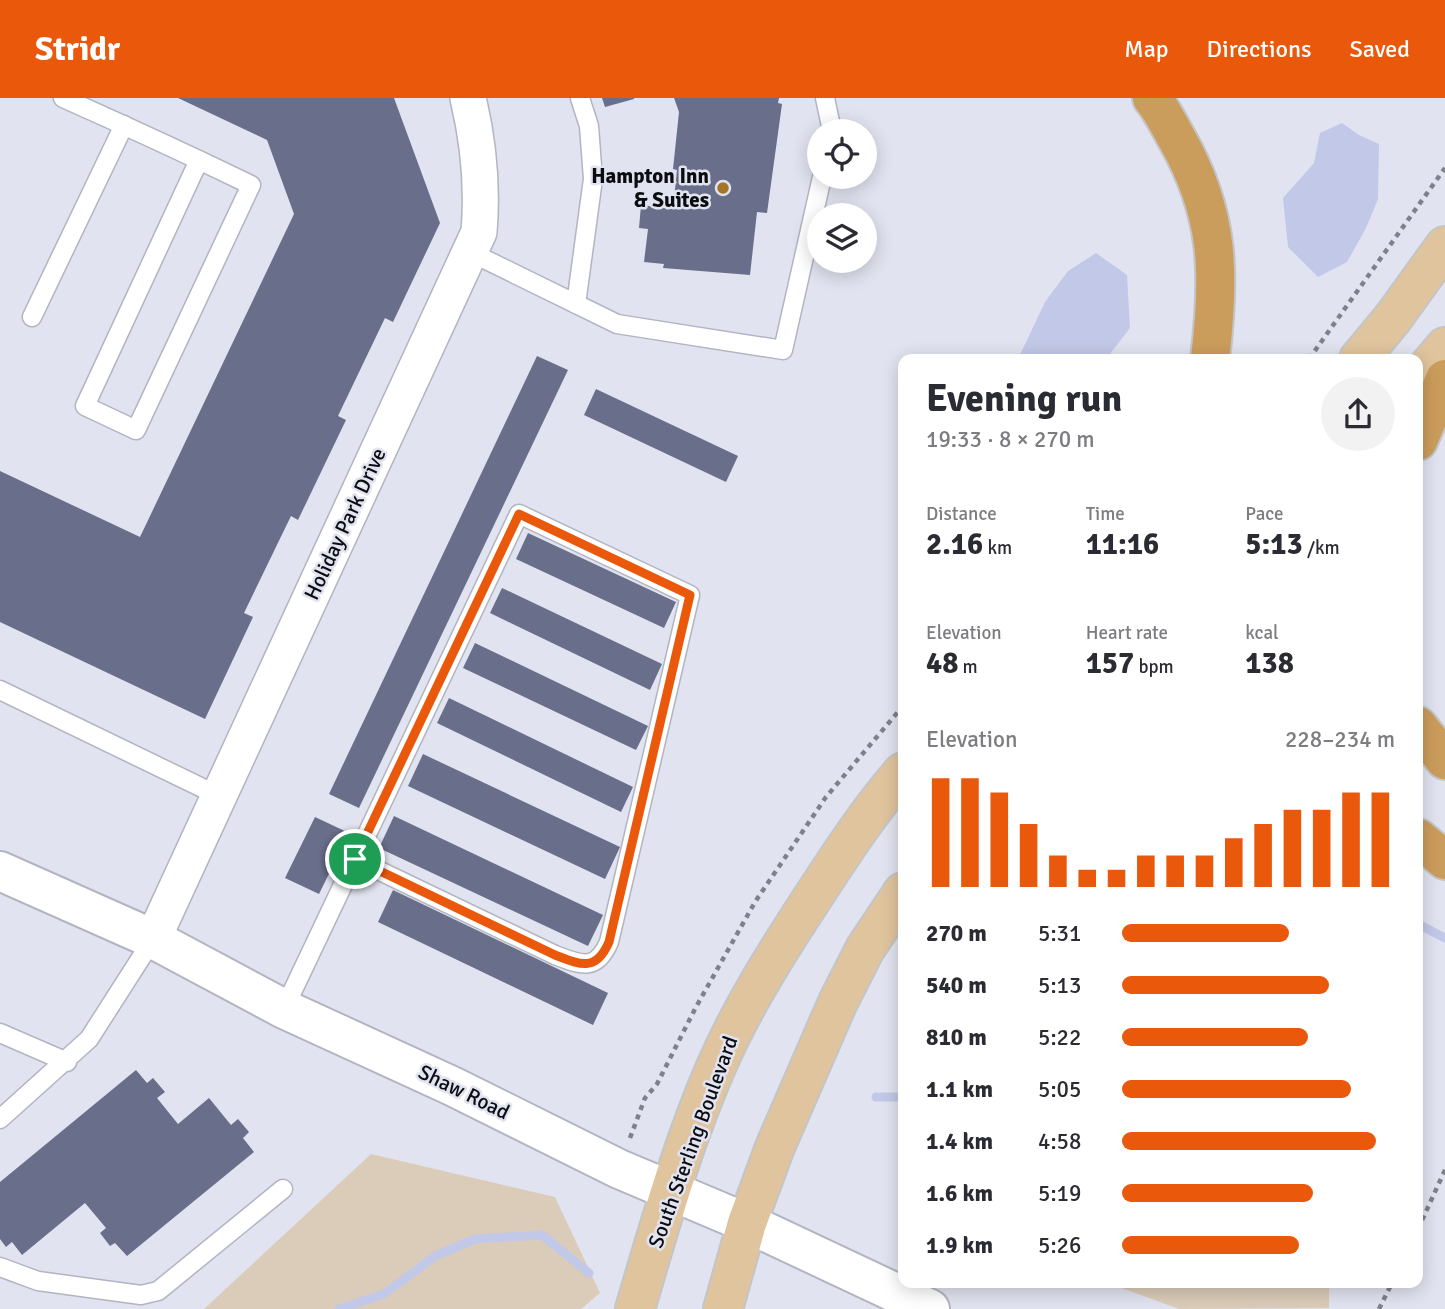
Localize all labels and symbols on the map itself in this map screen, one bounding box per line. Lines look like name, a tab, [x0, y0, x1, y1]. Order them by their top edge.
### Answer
place label: Hampton Inn & Suites	[591, 163, 709, 213]
marker: Hampton Inn & Suites	[715, 180, 731, 196]
street label: Holiday Park Drive	[298, 444, 392, 604]
pin	[325, 829, 385, 889]
street label: South Sterling Boulevard	[643, 1032, 743, 1252]
street label: Shaw Road	[414, 1059, 514, 1125]

